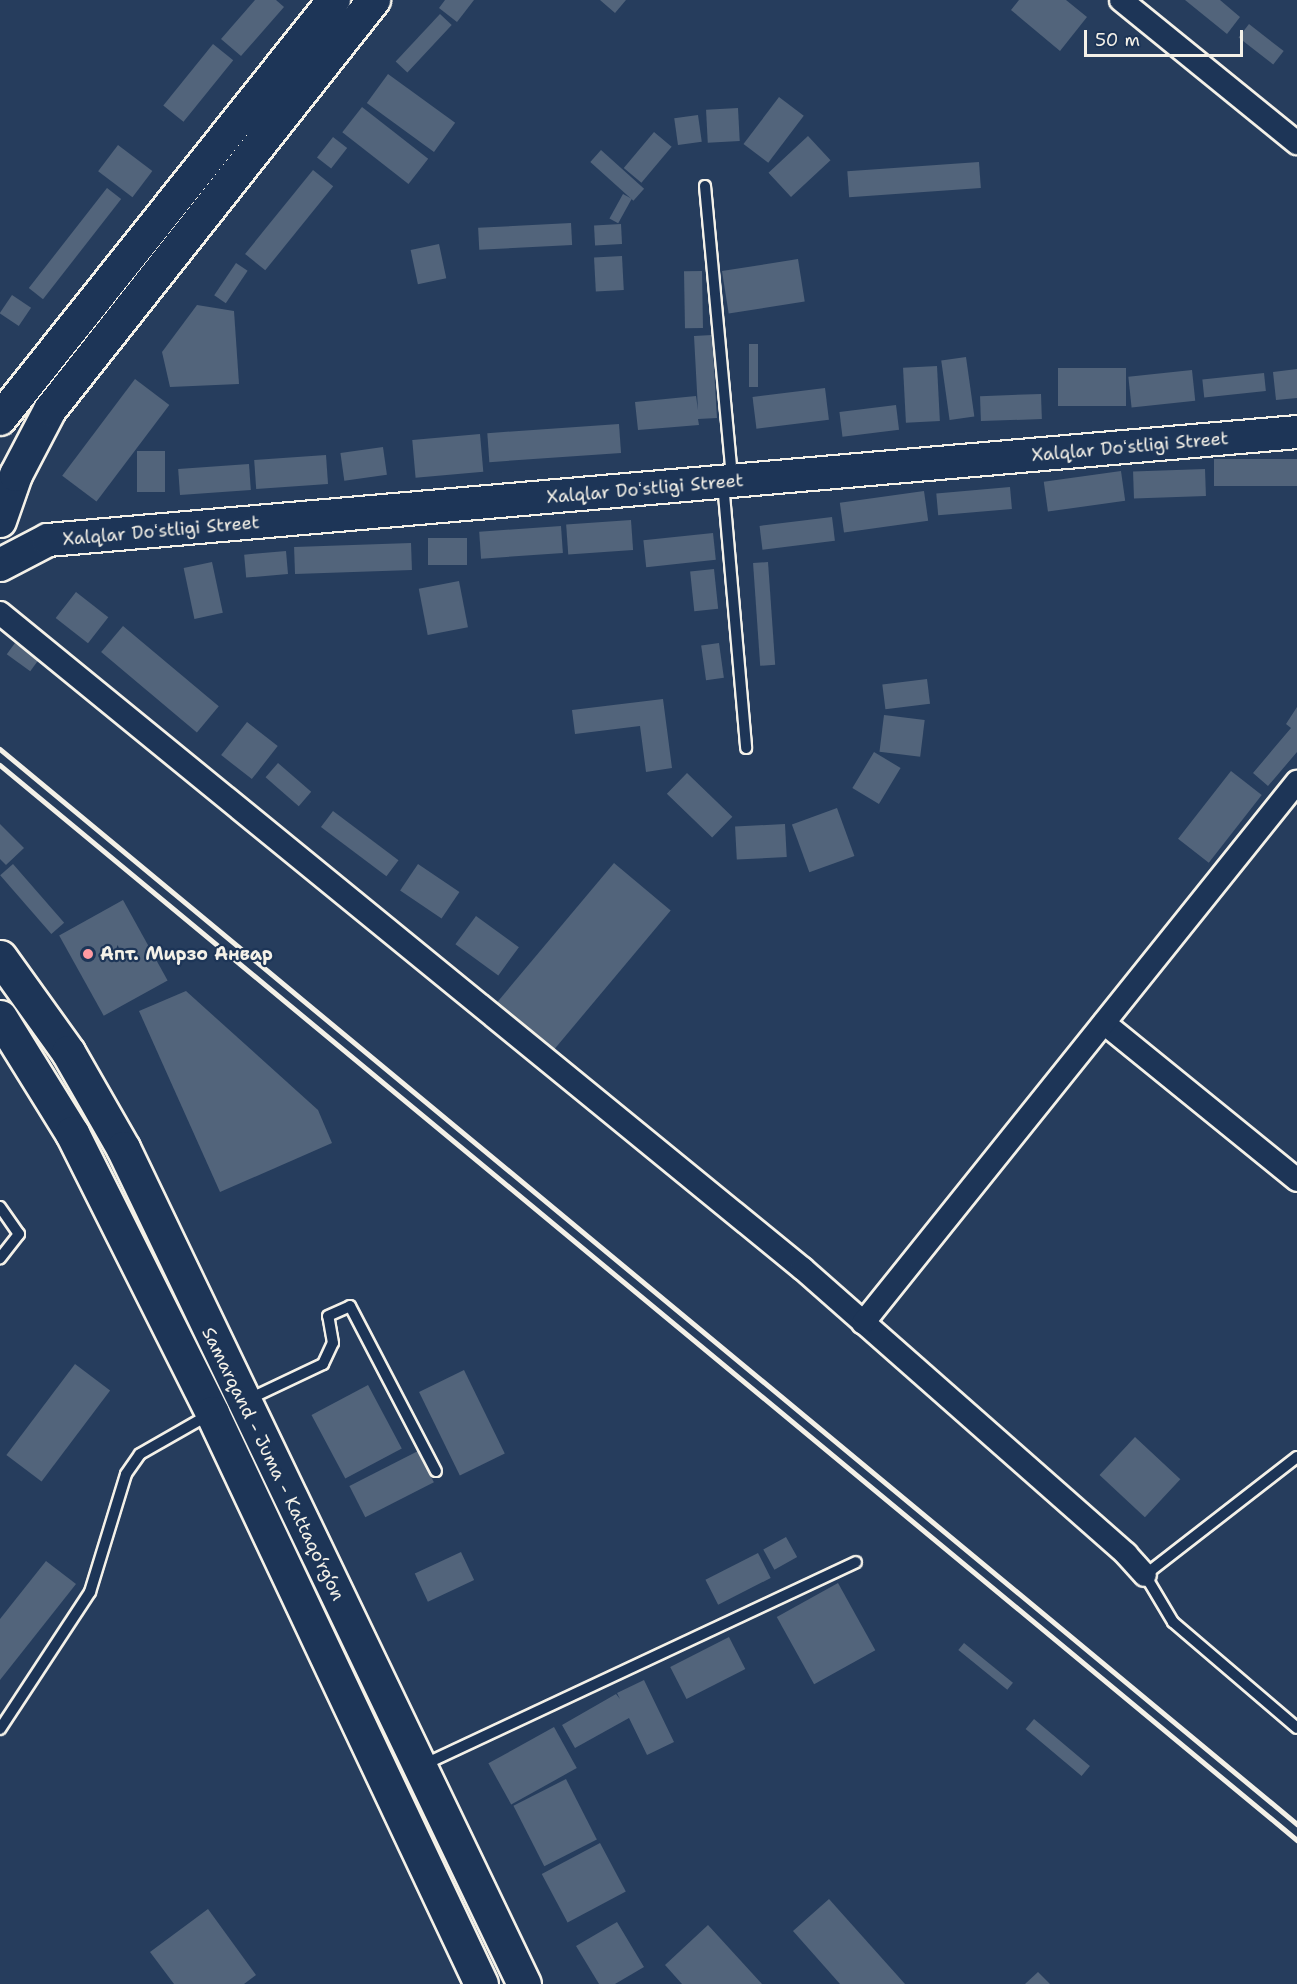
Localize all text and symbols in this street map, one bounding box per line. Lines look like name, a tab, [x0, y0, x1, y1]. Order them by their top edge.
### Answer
scale bar	[1087, 18, 1246, 56]
text: 50 m	[1095, 28, 1140, 52]
street label: Xalqlar Doʻstligi Street	[1031, 428, 1229, 466]
street label: Xalqlar Doʻstligi Street	[546, 470, 744, 508]
street label: Xalqlar Doʻstligi Street	[62, 512, 260, 550]
place label: Апт. Мирзо Анвар	[100, 943, 273, 965]
marker: Апт. Мирзо Анвар	[81, 947, 95, 961]
street label: Samarqand - Juma - Kattaqo‘rg‘on	[197, 1324, 349, 1604]

